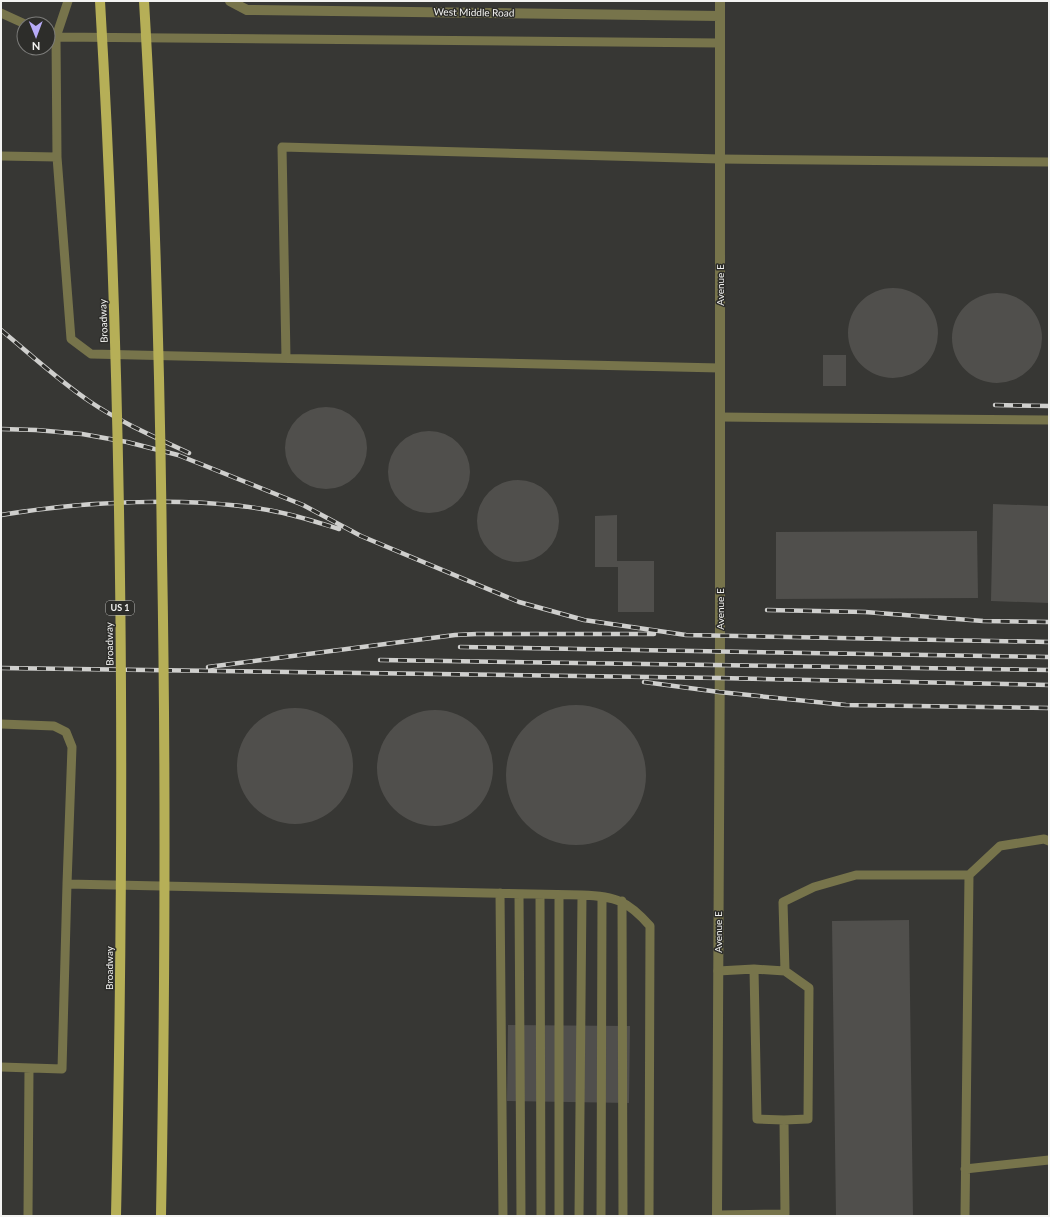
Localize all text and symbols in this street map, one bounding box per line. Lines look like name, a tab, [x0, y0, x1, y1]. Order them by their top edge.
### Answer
street label: West Middle Road	[434, 5, 514, 19]
north arrow	[16, 16, 56, 56]
text: N	[32, 40, 41, 53]
street label: Avenue E	[714, 264, 726, 306]
street label: Broadway	[96, 298, 110, 343]
street label: Avenue E	[714, 588, 726, 630]
road number: US 1	[106, 601, 134, 615]
street label: Broadway	[103, 621, 115, 666]
street label: Avenue E	[712, 911, 724, 953]
street label: Broadway	[103, 945, 115, 990]

